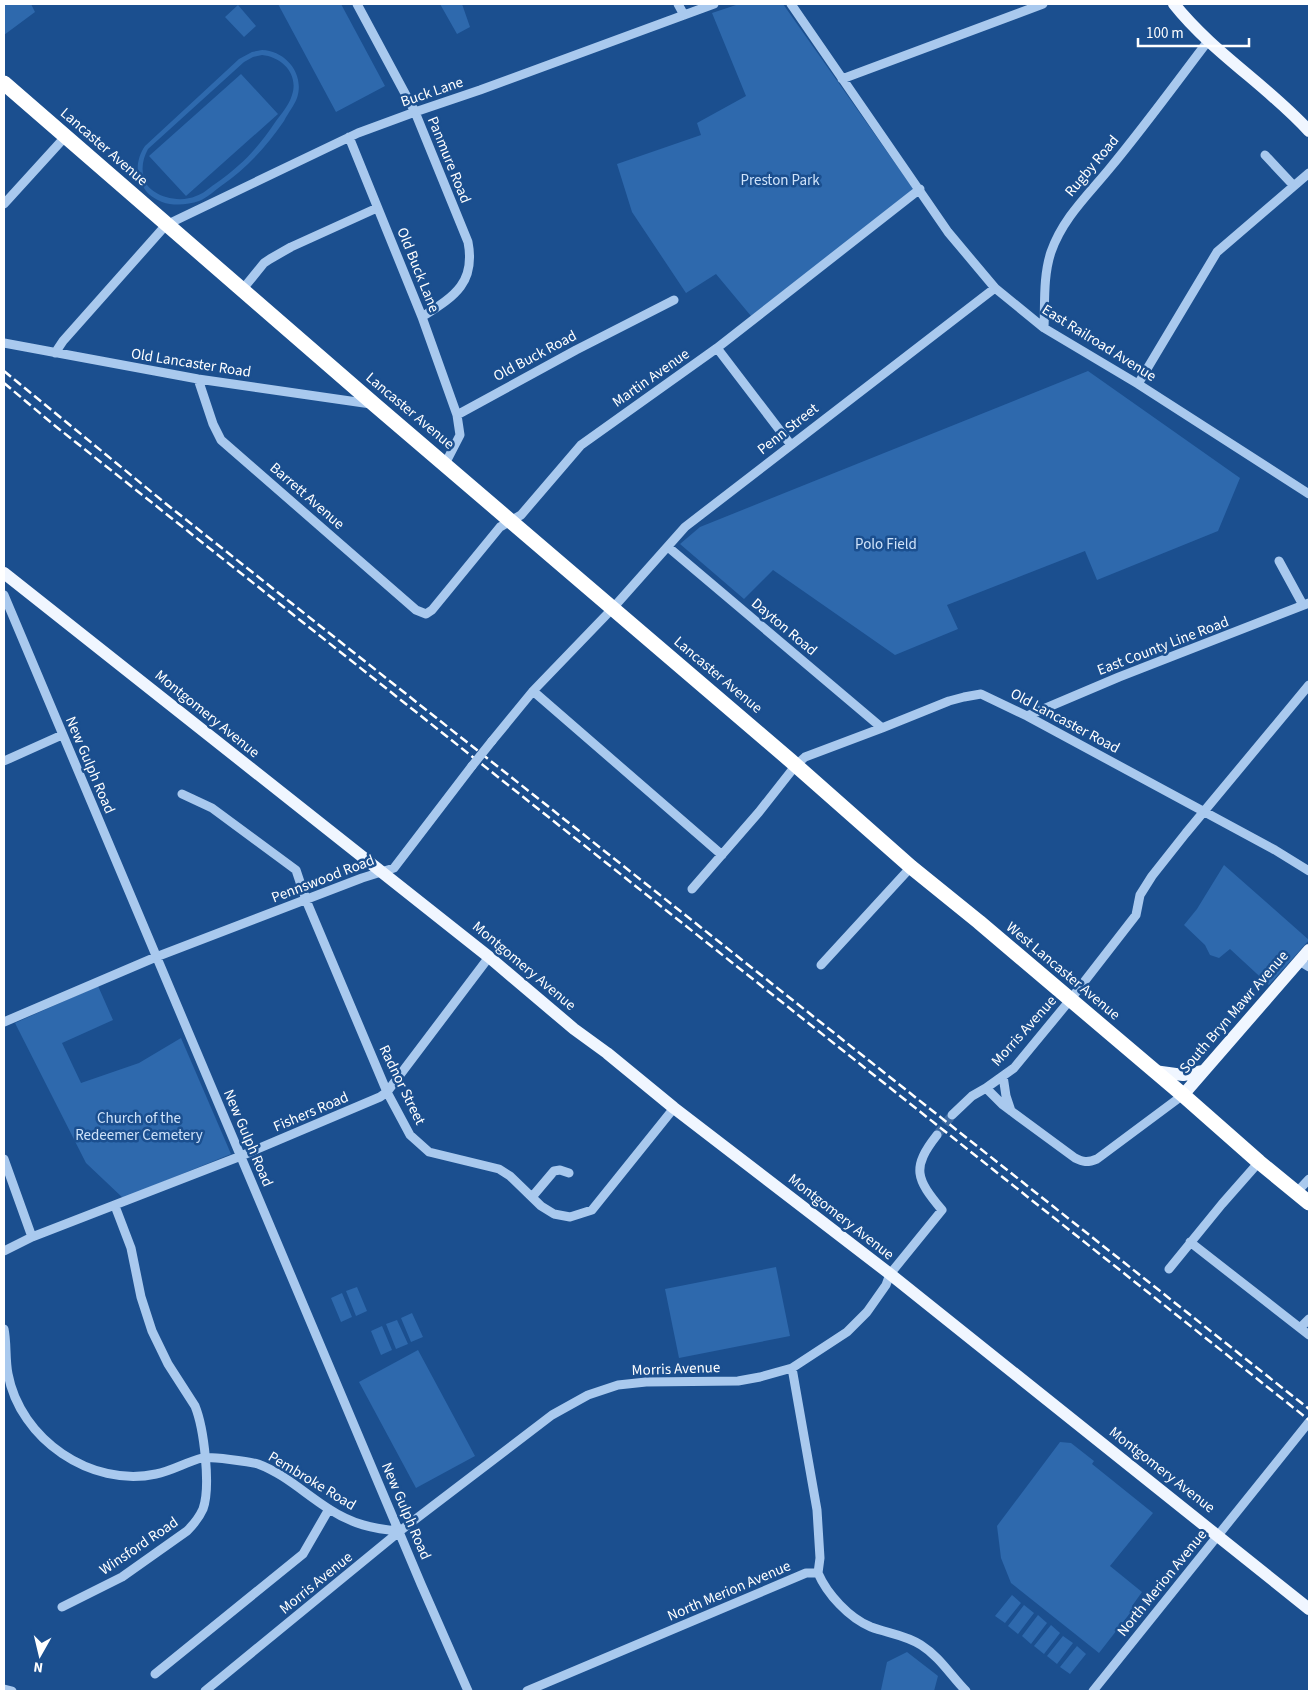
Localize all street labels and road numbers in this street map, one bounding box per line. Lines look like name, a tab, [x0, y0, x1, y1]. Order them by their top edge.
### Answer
street label: Buck Lane	[398, 72, 466, 112]
street label: Lancaster Avenue	[56, 103, 152, 191]
street label: Panmure Road	[422, 113, 476, 207]
street label: Rugby Road	[1060, 131, 1124, 201]
street label: Old Buck Lane	[391, 224, 445, 316]
street label: East Railroad Avenue	[1038, 299, 1160, 387]
street label: Old Buck Road	[490, 325, 580, 387]
street label: Old Lancaster Road	[130, 343, 252, 383]
street label: Martin Avenue	[608, 344, 694, 412]
street label: Lancaster Avenue	[361, 368, 459, 454]
street label: Penn Street	[753, 398, 823, 460]
street label: Barrett Avenue	[265, 458, 349, 534]
street label: Dayton Road	[747, 593, 821, 661]
street label: East County Line Road	[1094, 611, 1232, 681]
street label: Lancaster Avenue	[669, 632, 767, 718]
street label: Montgomery Avenue	[150, 665, 264, 763]
street label: Old Lancaster Road	[1007, 683, 1123, 759]
street label: New Gulph Road	[60, 713, 120, 817]
street label: Pennswood Road	[268, 850, 378, 908]
street label: Montgomery Avenue	[468, 916, 580, 1016]
street label: West Lancaster Avenue	[1001, 917, 1125, 1025]
street label: South Bryn Mawr Avenue	[1175, 946, 1293, 1078]
street label: Morris Avenue	[987, 991, 1061, 1071]
street label: Radnor Street	[374, 1042, 430, 1128]
street label: New Gulph Road	[218, 1086, 278, 1190]
street label: Fishers Road	[270, 1087, 352, 1137]
street label: Montgomery Avenue	[784, 1169, 898, 1265]
street label: Morris Avenue	[631, 1357, 721, 1381]
street label: Montgomery Avenue	[1105, 1422, 1219, 1518]
street label: Pembroke Road	[264, 1446, 360, 1516]
street label: New Gulph Road	[376, 1459, 436, 1563]
street label: Winsford Road	[95, 1512, 183, 1580]
street label: North Merion Avenue	[1112, 1525, 1212, 1641]
street label: Morris Avenue	[275, 1547, 357, 1619]
street label: North Merion Avenue	[664, 1556, 794, 1626]

